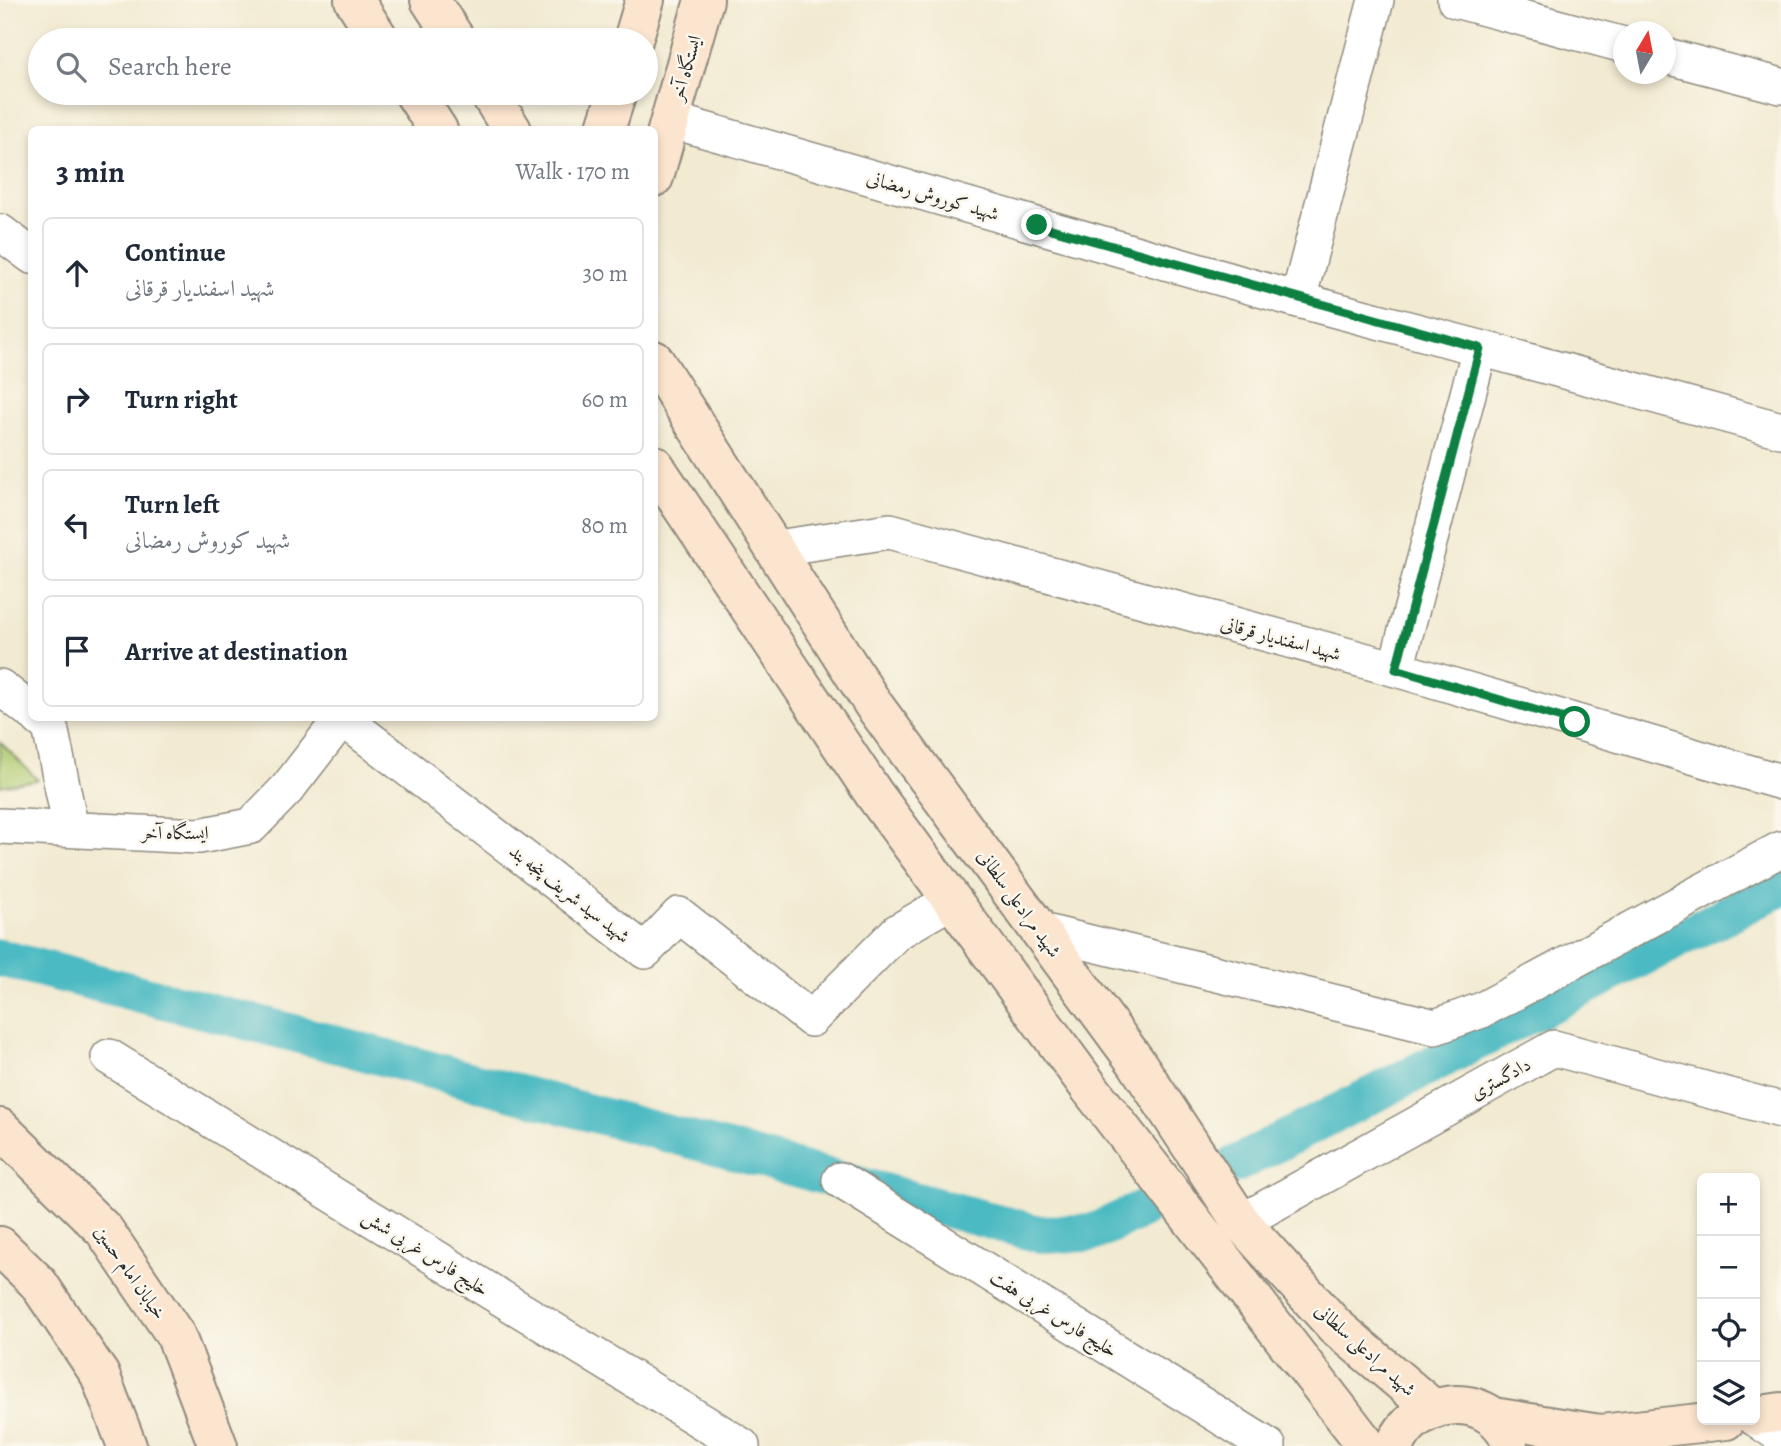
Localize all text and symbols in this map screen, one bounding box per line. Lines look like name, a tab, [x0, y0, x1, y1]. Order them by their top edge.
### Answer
north arrow	[1613, 21, 1676, 84]
search box	[28, 28, 658, 105]
street label: ایستگاه آخر	[664, 32, 708, 106]
icon: search	[52, 48, 90, 86]
text: Search here	[108, 49, 232, 84]
text: 3 min	[56, 152, 125, 192]
text: Walk · 170 m	[516, 156, 630, 187]
street label: شهید کوروش رمضانی	[864, 165, 1002, 227]
route end	[1021, 209, 1052, 240]
text: Continue	[125, 235, 226, 270]
icon: ahead	[58, 254, 96, 292]
text: 30 m	[582, 258, 628, 289]
text: شهید اسفندیار قرقانی	[125, 273, 275, 304]
icon: right	[58, 380, 96, 418]
text: Turn right	[125, 382, 238, 417]
text: 60 m	[581, 384, 628, 415]
text: Turn left	[125, 487, 220, 522]
icon: left	[58, 506, 96, 544]
text: 80 m	[581, 510, 628, 541]
text: شهید کوروش رمضانی	[125, 525, 290, 556]
street label: شهید اسفندیار قرقانی	[1218, 610, 1344, 668]
icon: arrive	[58, 632, 96, 670]
text: Arrive at destination	[125, 634, 348, 669]
route start	[1559, 706, 1590, 737]
street label: ایستگاه آخر	[139, 820, 209, 846]
street label: شهید سید شریف پنجه بند	[503, 838, 635, 949]
street label: شهید مرادعلی سلطانی	[970, 844, 1067, 964]
street label: دادگستری	[1465, 1052, 1536, 1106]
map controls	[1697, 1173, 1760, 1425]
button: +	[1697, 1173, 1760, 1236]
street label: خلیج فارس غربی شش	[355, 1203, 494, 1306]
street label: خیابان امام حسین	[86, 1220, 172, 1327]
button: −	[1697, 1236, 1760, 1299]
street label: خلیج فارس غربی هفت	[983, 1264, 1122, 1367]
street label: شهید مرادعلی سلطانی	[1308, 1297, 1422, 1403]
button: locate	[1697, 1299, 1760, 1362]
button: layers	[1697, 1362, 1760, 1425]

